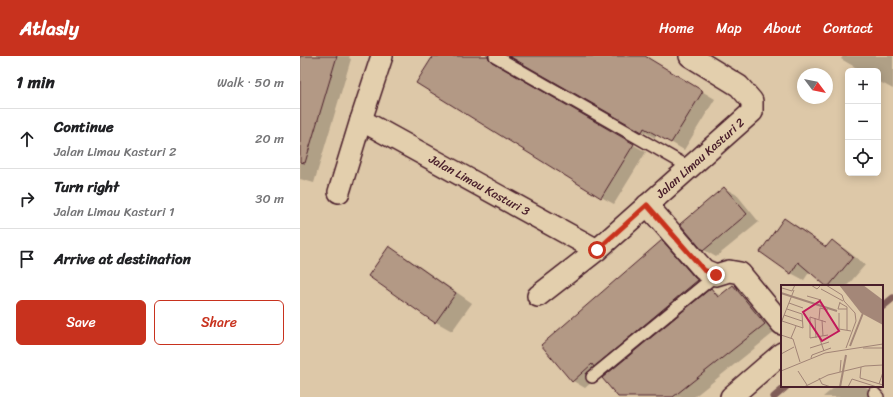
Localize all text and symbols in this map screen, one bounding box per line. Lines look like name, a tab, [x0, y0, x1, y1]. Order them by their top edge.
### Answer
text: Atlasly	[20, 12, 79, 45]
text: Home	[659, 16, 694, 41]
text: Map	[716, 16, 742, 41]
text: About	[764, 16, 801, 41]
text: Contact	[823, 16, 873, 41]
text: 1 min	[16, 67, 55, 97]
north arrow	[797, 68, 833, 104]
map controls	[845, 68, 881, 176]
button: +	[845, 68, 881, 104]
text: Walk · 50 m	[217, 71, 284, 94]
button: −	[845, 104, 881, 140]
street label: Jalan Limau Kasturi 2	[650, 112, 750, 205]
text: Continue	[54, 114, 114, 140]
text: 20 m	[255, 127, 284, 150]
icon: ahead	[16, 128, 38, 150]
text: Jalan Limau Kasturi 2	[54, 140, 176, 163]
button: locate	[845, 140, 881, 176]
street label: Jalan Limau Kasturi 3	[424, 148, 534, 222]
text: Turn right	[54, 174, 119, 200]
text: 30 m	[255, 187, 284, 210]
icon: right	[16, 188, 38, 210]
text: Jalan Limau Kasturi 1	[54, 200, 175, 223]
route start	[588, 241, 606, 259]
text: Arrive at destination	[54, 246, 191, 272]
icon: arrive	[16, 248, 38, 270]
route end	[707, 266, 725, 284]
inset map	[781, 285, 883, 387]
button: Save	[16, 300, 146, 345]
button: Share	[154, 300, 284, 345]

